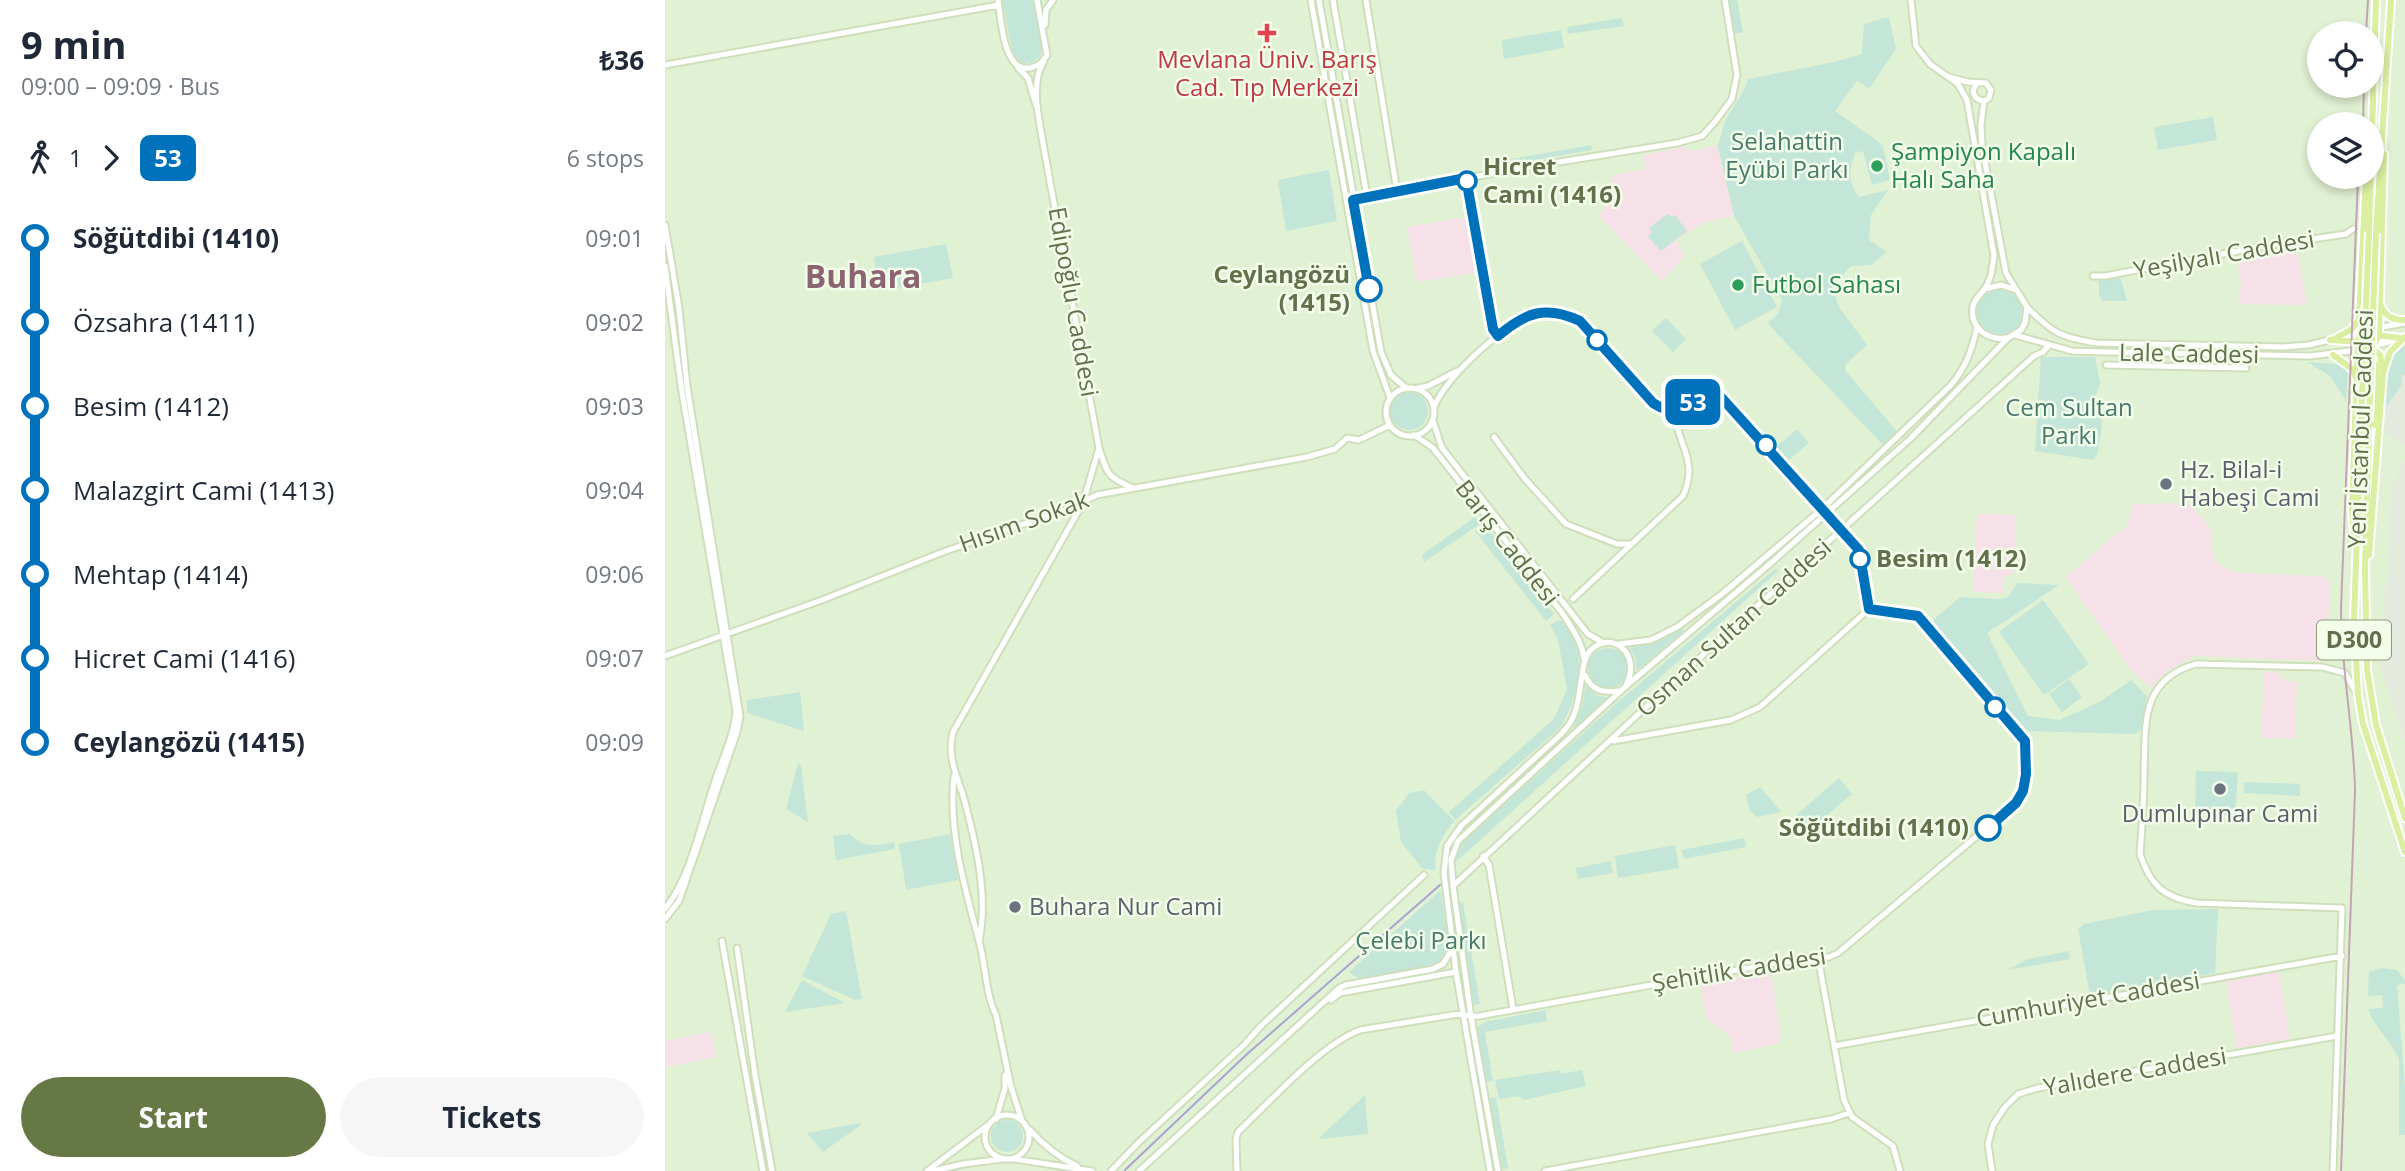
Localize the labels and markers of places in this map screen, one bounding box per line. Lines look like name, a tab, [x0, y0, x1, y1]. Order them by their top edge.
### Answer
marker: Mevlana Üniv. Barış Cad. Tıp Merkezi	[1257, 23, 1277, 43]
place label: Mevlana Üniv. Barış Cad. Tıp Merkezi	[1157, 42, 1377, 103]
place label: Şampiyon Kapalı Halı Saha	[1891, 134, 2076, 195]
place label: Hicret Cami (1416)	[1483, 149, 1621, 210]
marker: Şampiyon Kapalı Halı Saha	[1869, 158, 1885, 174]
marker: Hicret Cami (1416)	[1457, 171, 1477, 191]
place label: Ceylangözü (1415)	[1213, 257, 1350, 318]
place label: Futbol Sahası	[1752, 267, 1901, 300]
marker: Ceylangözü (1415)	[1356, 276, 1382, 302]
marker: Futbol Sahası	[1730, 277, 1746, 293]
unlabelled marker	[1587, 330, 1607, 350]
unlabelled marker	[1756, 435, 1776, 455]
place label: Hz. Bilal-i Habeşi Cami	[2180, 452, 2320, 513]
marker: Hz. Bilal-i Habeşi Cami	[2158, 476, 2174, 492]
place label: Besim (1412)	[1876, 541, 2027, 574]
marker: Besim (1412)	[1850, 549, 1870, 569]
unlabelled marker	[1985, 697, 2005, 717]
marker: Dumlupınar Cami	[2212, 781, 2228, 797]
place label: Dumlupınar Cami	[2122, 796, 2318, 829]
place label: Söğütdibi (1410)	[1779, 810, 1969, 843]
marker: Söğütdibi (1410)	[1975, 815, 2001, 841]
place label: Buhara Nur Cami	[1029, 889, 1222, 922]
marker: Buhara Nur Cami	[1007, 899, 1023, 915]

